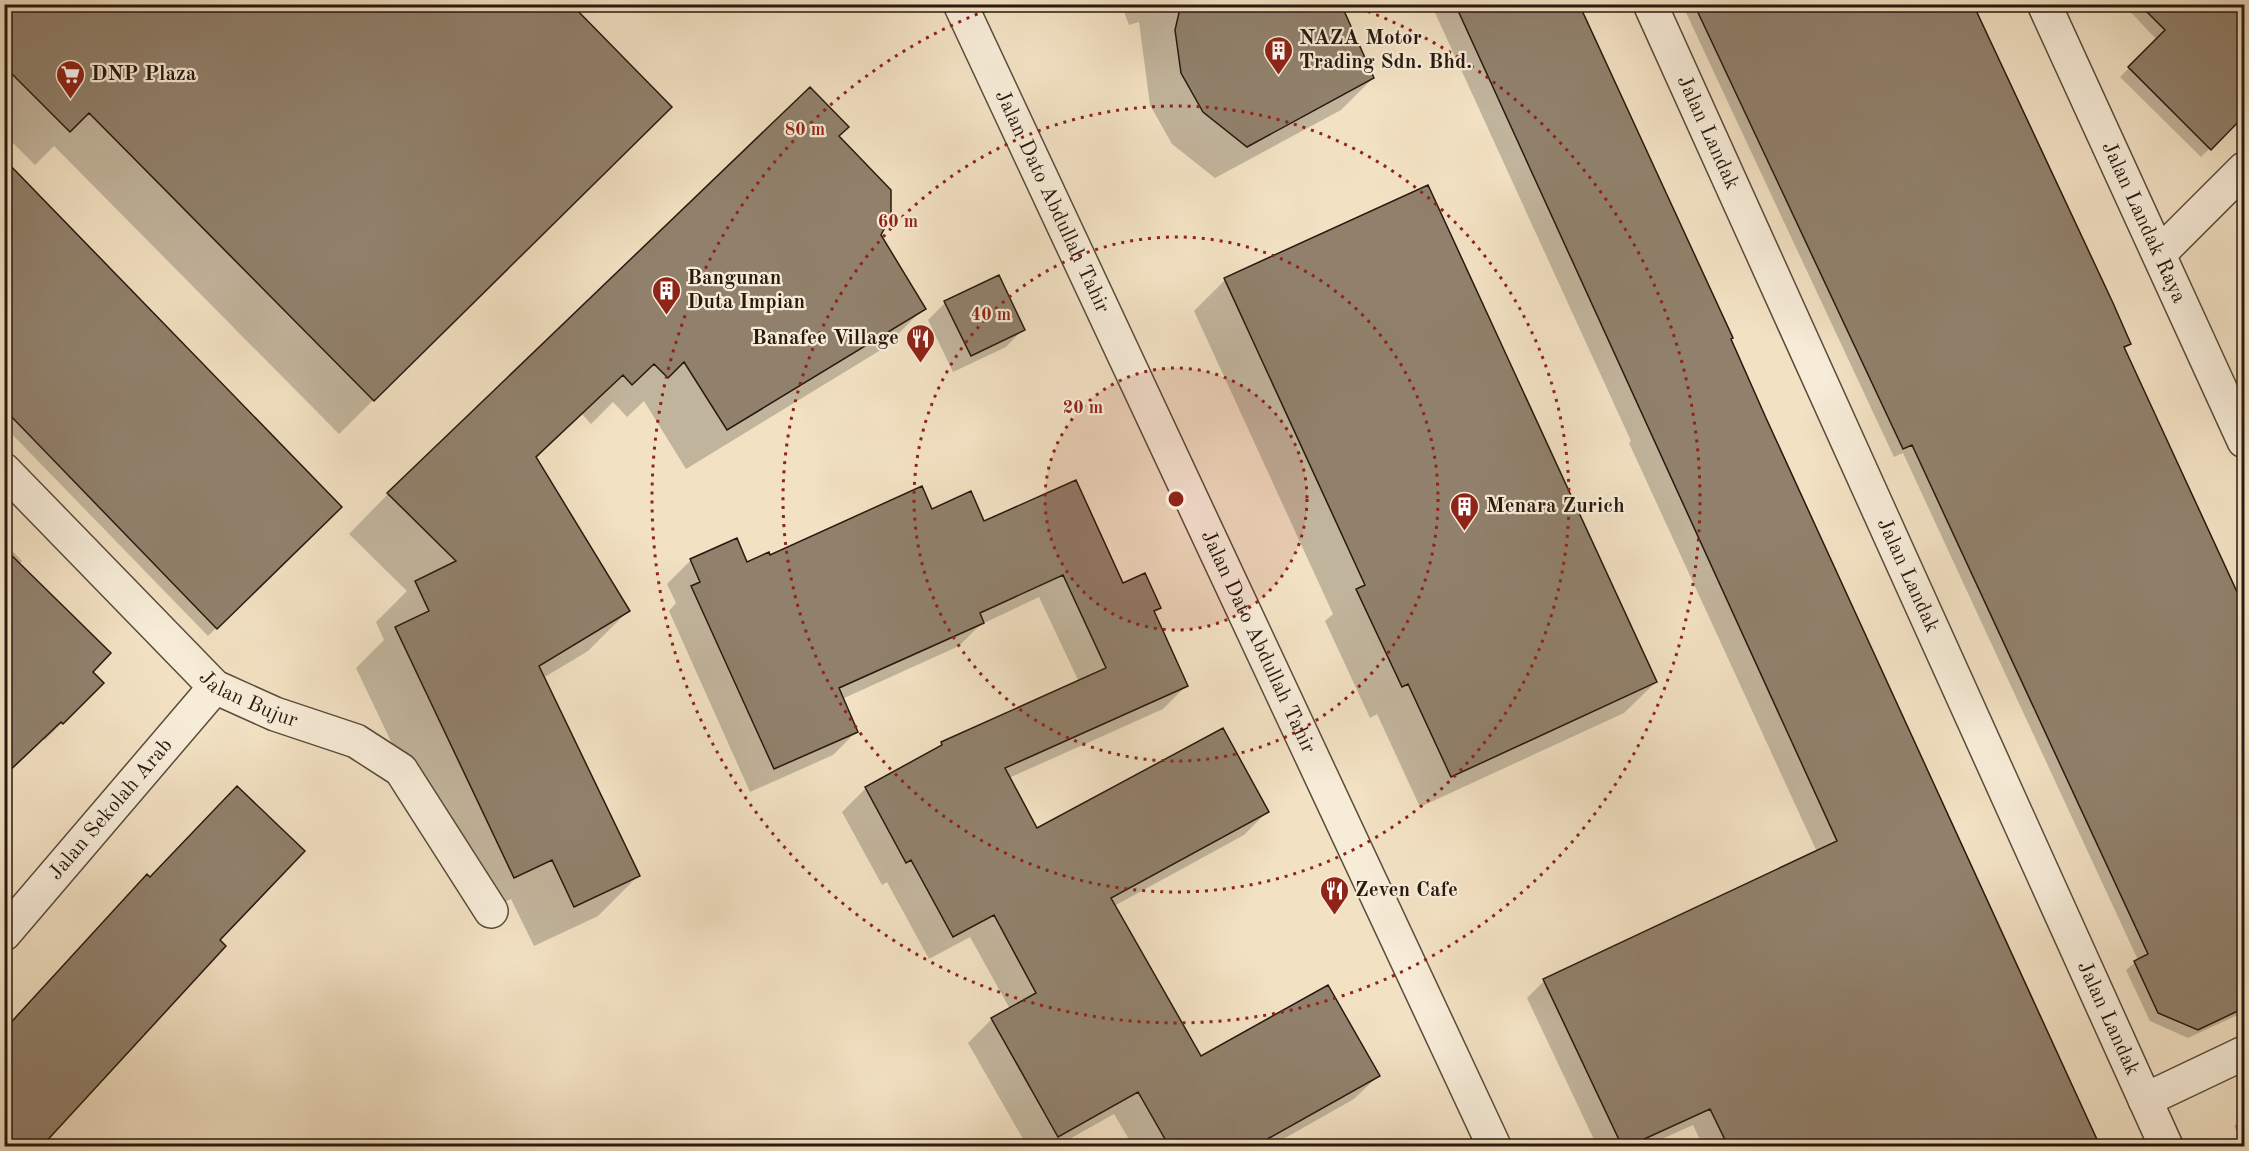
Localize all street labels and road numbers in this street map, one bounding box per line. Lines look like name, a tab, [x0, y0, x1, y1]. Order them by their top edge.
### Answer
street label: Jalan Landak	[1673, 72, 1743, 193]
street label: Jalan Dato Abdullah Tahir	[991, 87, 1114, 317]
street label: Jalan Landak Raya	[2098, 138, 2190, 306]
street label: Jalan Landak	[1873, 515, 1943, 636]
street label: Jalan Dato Abdullah Tahir	[1197, 527, 1319, 757]
street label: Jalan Bujur	[195, 667, 301, 731]
street label: Jalan Sekolah Arab	[45, 735, 176, 884]
street label: Jalan Landak	[2073, 958, 2143, 1079]

